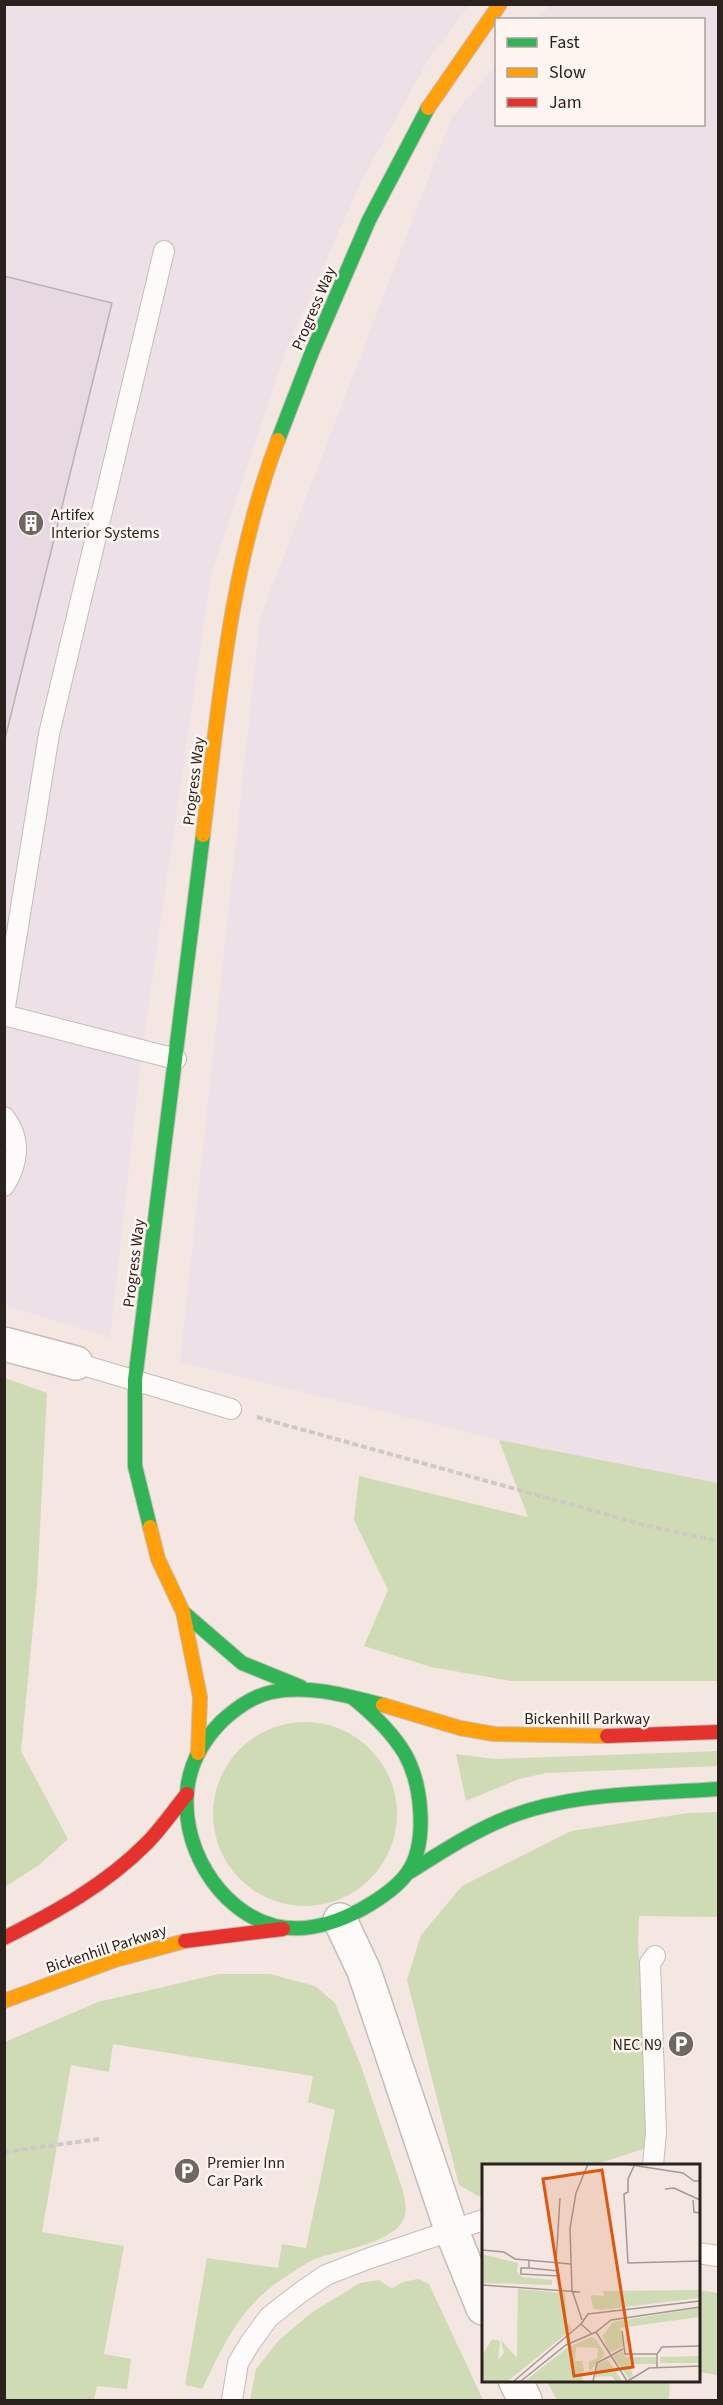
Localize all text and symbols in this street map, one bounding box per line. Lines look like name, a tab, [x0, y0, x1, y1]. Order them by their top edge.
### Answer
legend	[495, 18, 705, 126]
text: Fast	[549, 30, 580, 55]
text: Slow	[549, 60, 586, 85]
text: Jam	[549, 90, 582, 115]
street label: Progress Way	[286, 263, 342, 354]
place label: Artifex Interior Systems	[51, 504, 160, 544]
building icon: Artifex Interior Systems	[16, 508, 46, 538]
street label: Progress Way	[178, 735, 210, 827]
street label: Progress Way	[118, 1217, 150, 1309]
street label: Bickenhill Parkway	[524, 1708, 650, 1730]
street label: Bickenhill Parkway	[43, 1919, 170, 1979]
parking icon: NEC N9	[666, 2029, 696, 2059]
place label: NEC N9	[613, 2034, 662, 2056]
place label: Premier Inn Car Park	[207, 2152, 285, 2192]
parking icon: Premier Inn Car Park	[172, 2156, 202, 2186]
inset map	[482, 2164, 699, 2381]

